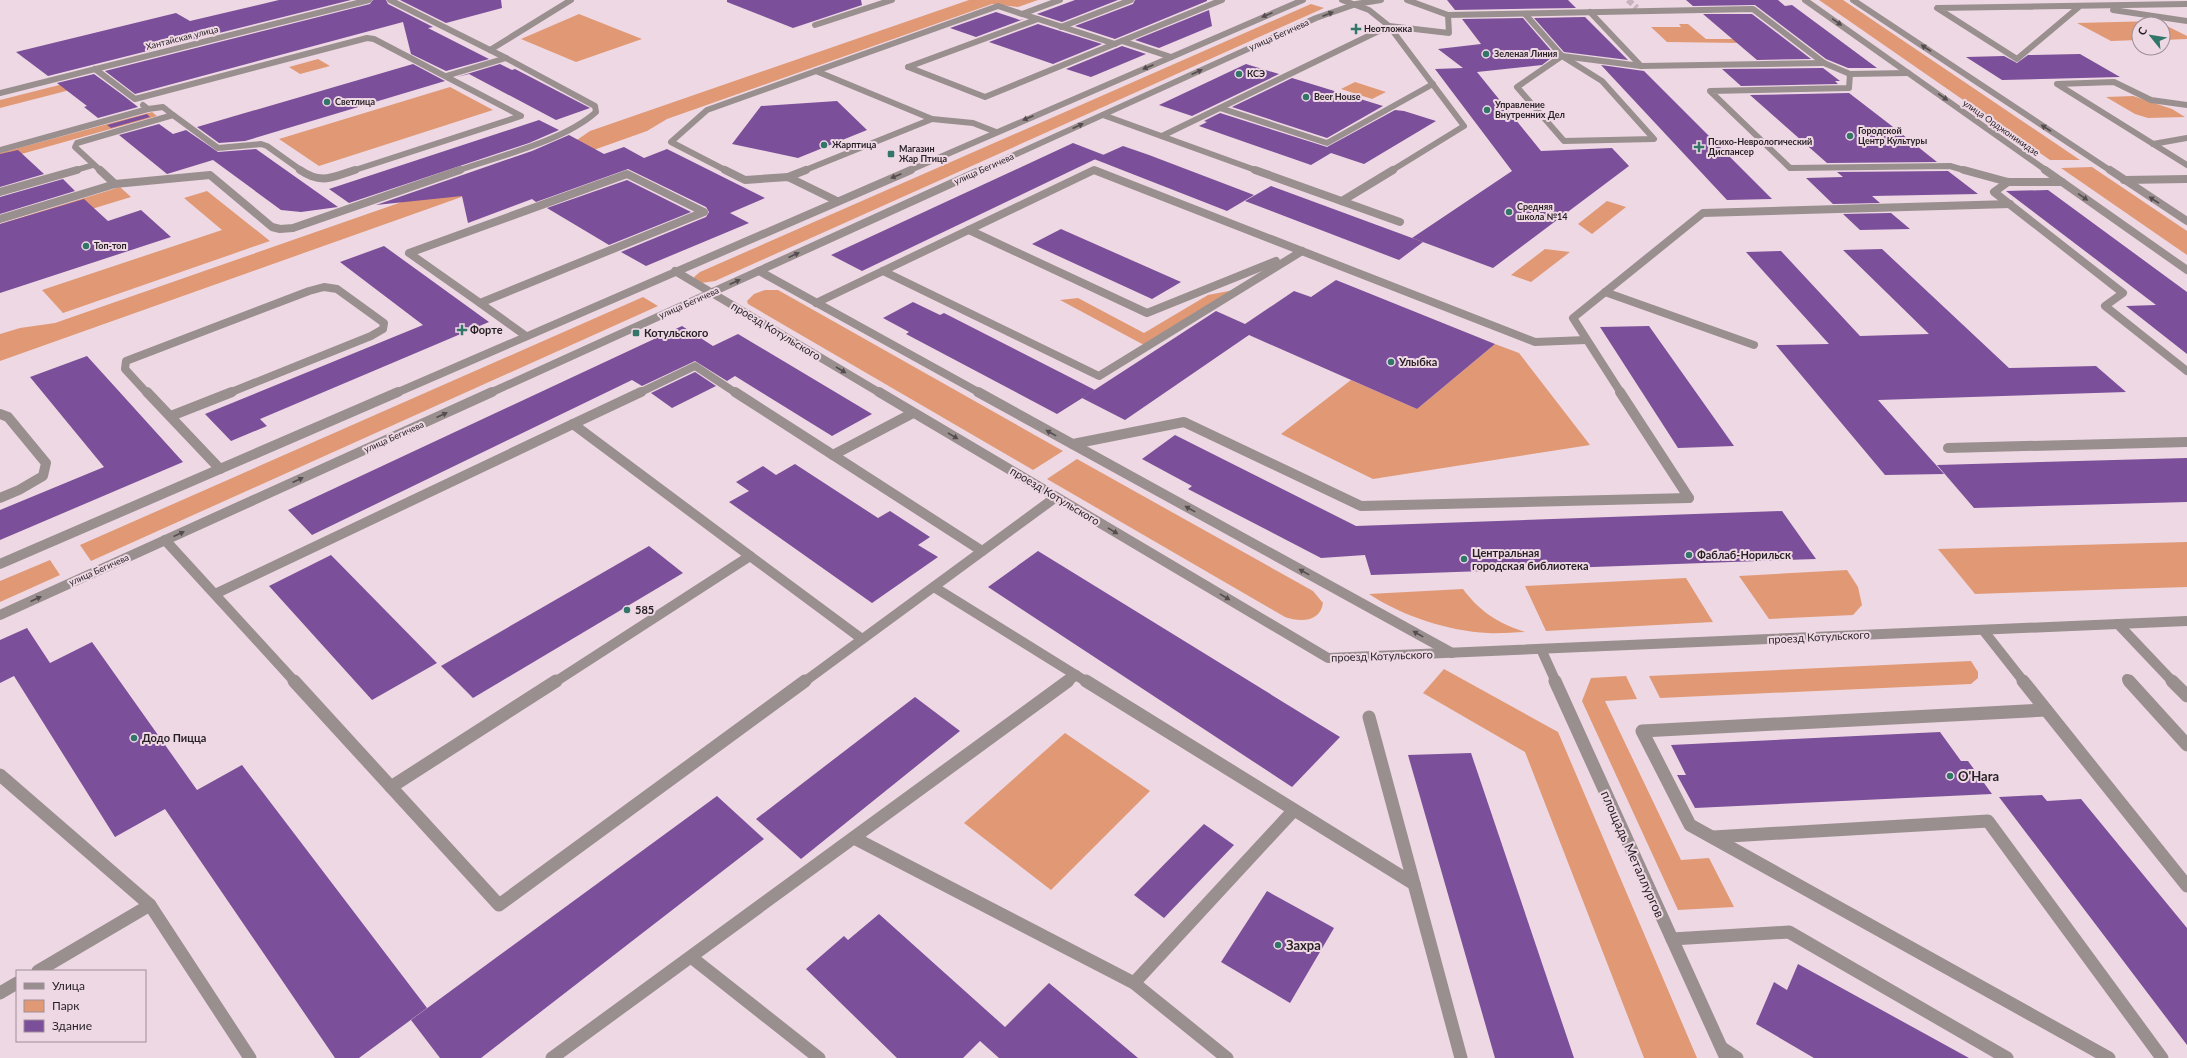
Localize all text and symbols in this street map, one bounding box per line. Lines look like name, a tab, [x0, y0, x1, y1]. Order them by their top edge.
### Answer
one-way arrow	[1323, 10, 1335, 16]
one-way arrow	[1261, 12, 1273, 18]
street label: улица Бегичева	[1247, 16, 1310, 53]
north arrow	[2131, 16, 2171, 56]
one-way arrow	[1831, 18, 1842, 27]
street label: Хантайская улица	[145, 23, 219, 52]
place label: Неотложка	[1364, 23, 1412, 34]
marker: Неотложка	[1351, 24, 1361, 34]
text: С	[2134, 24, 2150, 37]
one-way arrow	[1921, 44, 1931, 52]
place label: Зеленая Линия	[1494, 48, 1558, 59]
marker: Зеленая Линия	[1481, 49, 1491, 59]
one-way arrow	[1141, 64, 1153, 70]
place label: КСЭ	[1247, 68, 1265, 79]
one-way arrow	[1191, 69, 1202, 75]
marker: КСЭ	[1234, 69, 1244, 79]
place label: Beer House	[1314, 91, 1361, 102]
marker: Beer House	[1301, 92, 1311, 102]
one-way arrow	[1938, 93, 1948, 101]
place label: Светлица	[335, 96, 376, 107]
marker: Светлица	[322, 97, 332, 107]
street label: улица Орджоникидзе	[1961, 97, 2042, 158]
place label: Управление Внутренних Дел	[1494, 99, 1565, 120]
marker: Управление Внутренних Дел	[1482, 105, 1492, 115]
one-way arrow	[1023, 115, 1034, 121]
one-way arrow	[1073, 123, 1084, 129]
one-way arrow	[2041, 124, 2051, 132]
place label: Городской Центр Культуры	[1858, 125, 1927, 146]
marker: Городской Центр Культуры	[1845, 131, 1855, 141]
place label: Психо-Неврологический Диспансер	[1708, 136, 1812, 157]
place label: Жарптица	[832, 139, 877, 150]
marker: Жарптица	[819, 140, 829, 150]
marker: Психо-Неврологический Диспансер	[1693, 141, 1705, 153]
place label: Магазин Жар Птица	[899, 143, 947, 164]
marker: Магазин Жар Птица	[886, 149, 896, 159]
street label: улица Бегичева	[952, 150, 1015, 187]
one-way arrow	[890, 173, 902, 179]
one-way arrow	[2078, 193, 2089, 201]
one-way arrow	[2149, 196, 2160, 203]
place label: Средняя школа №14	[1517, 201, 1567, 222]
marker: Средняя школа №14	[1504, 207, 1514, 217]
place label: Топ-топ	[94, 240, 127, 251]
marker: Топ-топ	[81, 241, 91, 251]
one-way arrow	[789, 252, 800, 258]
one-way arrow	[729, 279, 741, 285]
street label: улица Бегичева	[657, 284, 720, 321]
street label: проезд Котульского	[729, 299, 823, 362]
place label: Форте	[470, 323, 503, 336]
marker: Форте	[457, 325, 467, 335]
place label: Котульского	[644, 326, 708, 339]
marker: Котульского	[631, 328, 641, 338]
place label: Улыбка	[1398, 355, 1437, 368]
marker: Улыбка	[1386, 357, 1396, 367]
one-way arrow	[835, 366, 847, 373]
one-way arrow	[436, 412, 447, 418]
street label: улица Бегичева	[362, 418, 425, 455]
one-way arrow	[1046, 429, 1057, 436]
one-way arrow	[948, 432, 958, 440]
street label: проезд Котульского	[1008, 464, 1102, 527]
one-way arrow	[292, 477, 303, 483]
one-way arrow	[1184, 505, 1196, 512]
one-way arrow	[1107, 527, 1119, 534]
one-way arrow	[174, 531, 185, 537]
place label: Центральная городская библиотека	[1472, 546, 1589, 572]
place label: Фаблаб-Норильск	[1697, 548, 1791, 561]
marker: Фаблаб-Норильск	[1684, 550, 1694, 560]
street label: улица Бегичева	[67, 551, 130, 588]
marker: Центральная городская библиотека	[1459, 554, 1469, 564]
one-way arrow	[1298, 568, 1310, 575]
one-way arrow	[1219, 594, 1231, 601]
one-way arrow	[30, 596, 41, 602]
place label: 585	[635, 603, 654, 616]
marker: 585	[622, 605, 632, 615]
street label: проезд Котульского	[1768, 627, 1870, 646]
one-way arrow	[1412, 631, 1423, 638]
street label: проезд Котульского	[1331, 647, 1433, 664]
place label: Додо Пицца	[142, 731, 206, 744]
marker: Додо Пицца	[129, 733, 139, 743]
place label: O'Hara	[1958, 768, 1999, 784]
marker: O'Hara	[1945, 771, 1955, 781]
street label: площадь Металлургов	[1598, 788, 1668, 920]
place label: Захра	[1286, 937, 1321, 953]
marker: Захра	[1273, 940, 1283, 950]
legend	[16, 970, 146, 1042]
text: Улица	[52, 978, 85, 993]
text: Парк	[52, 998, 80, 1013]
text: Здание	[52, 1018, 92, 1033]

